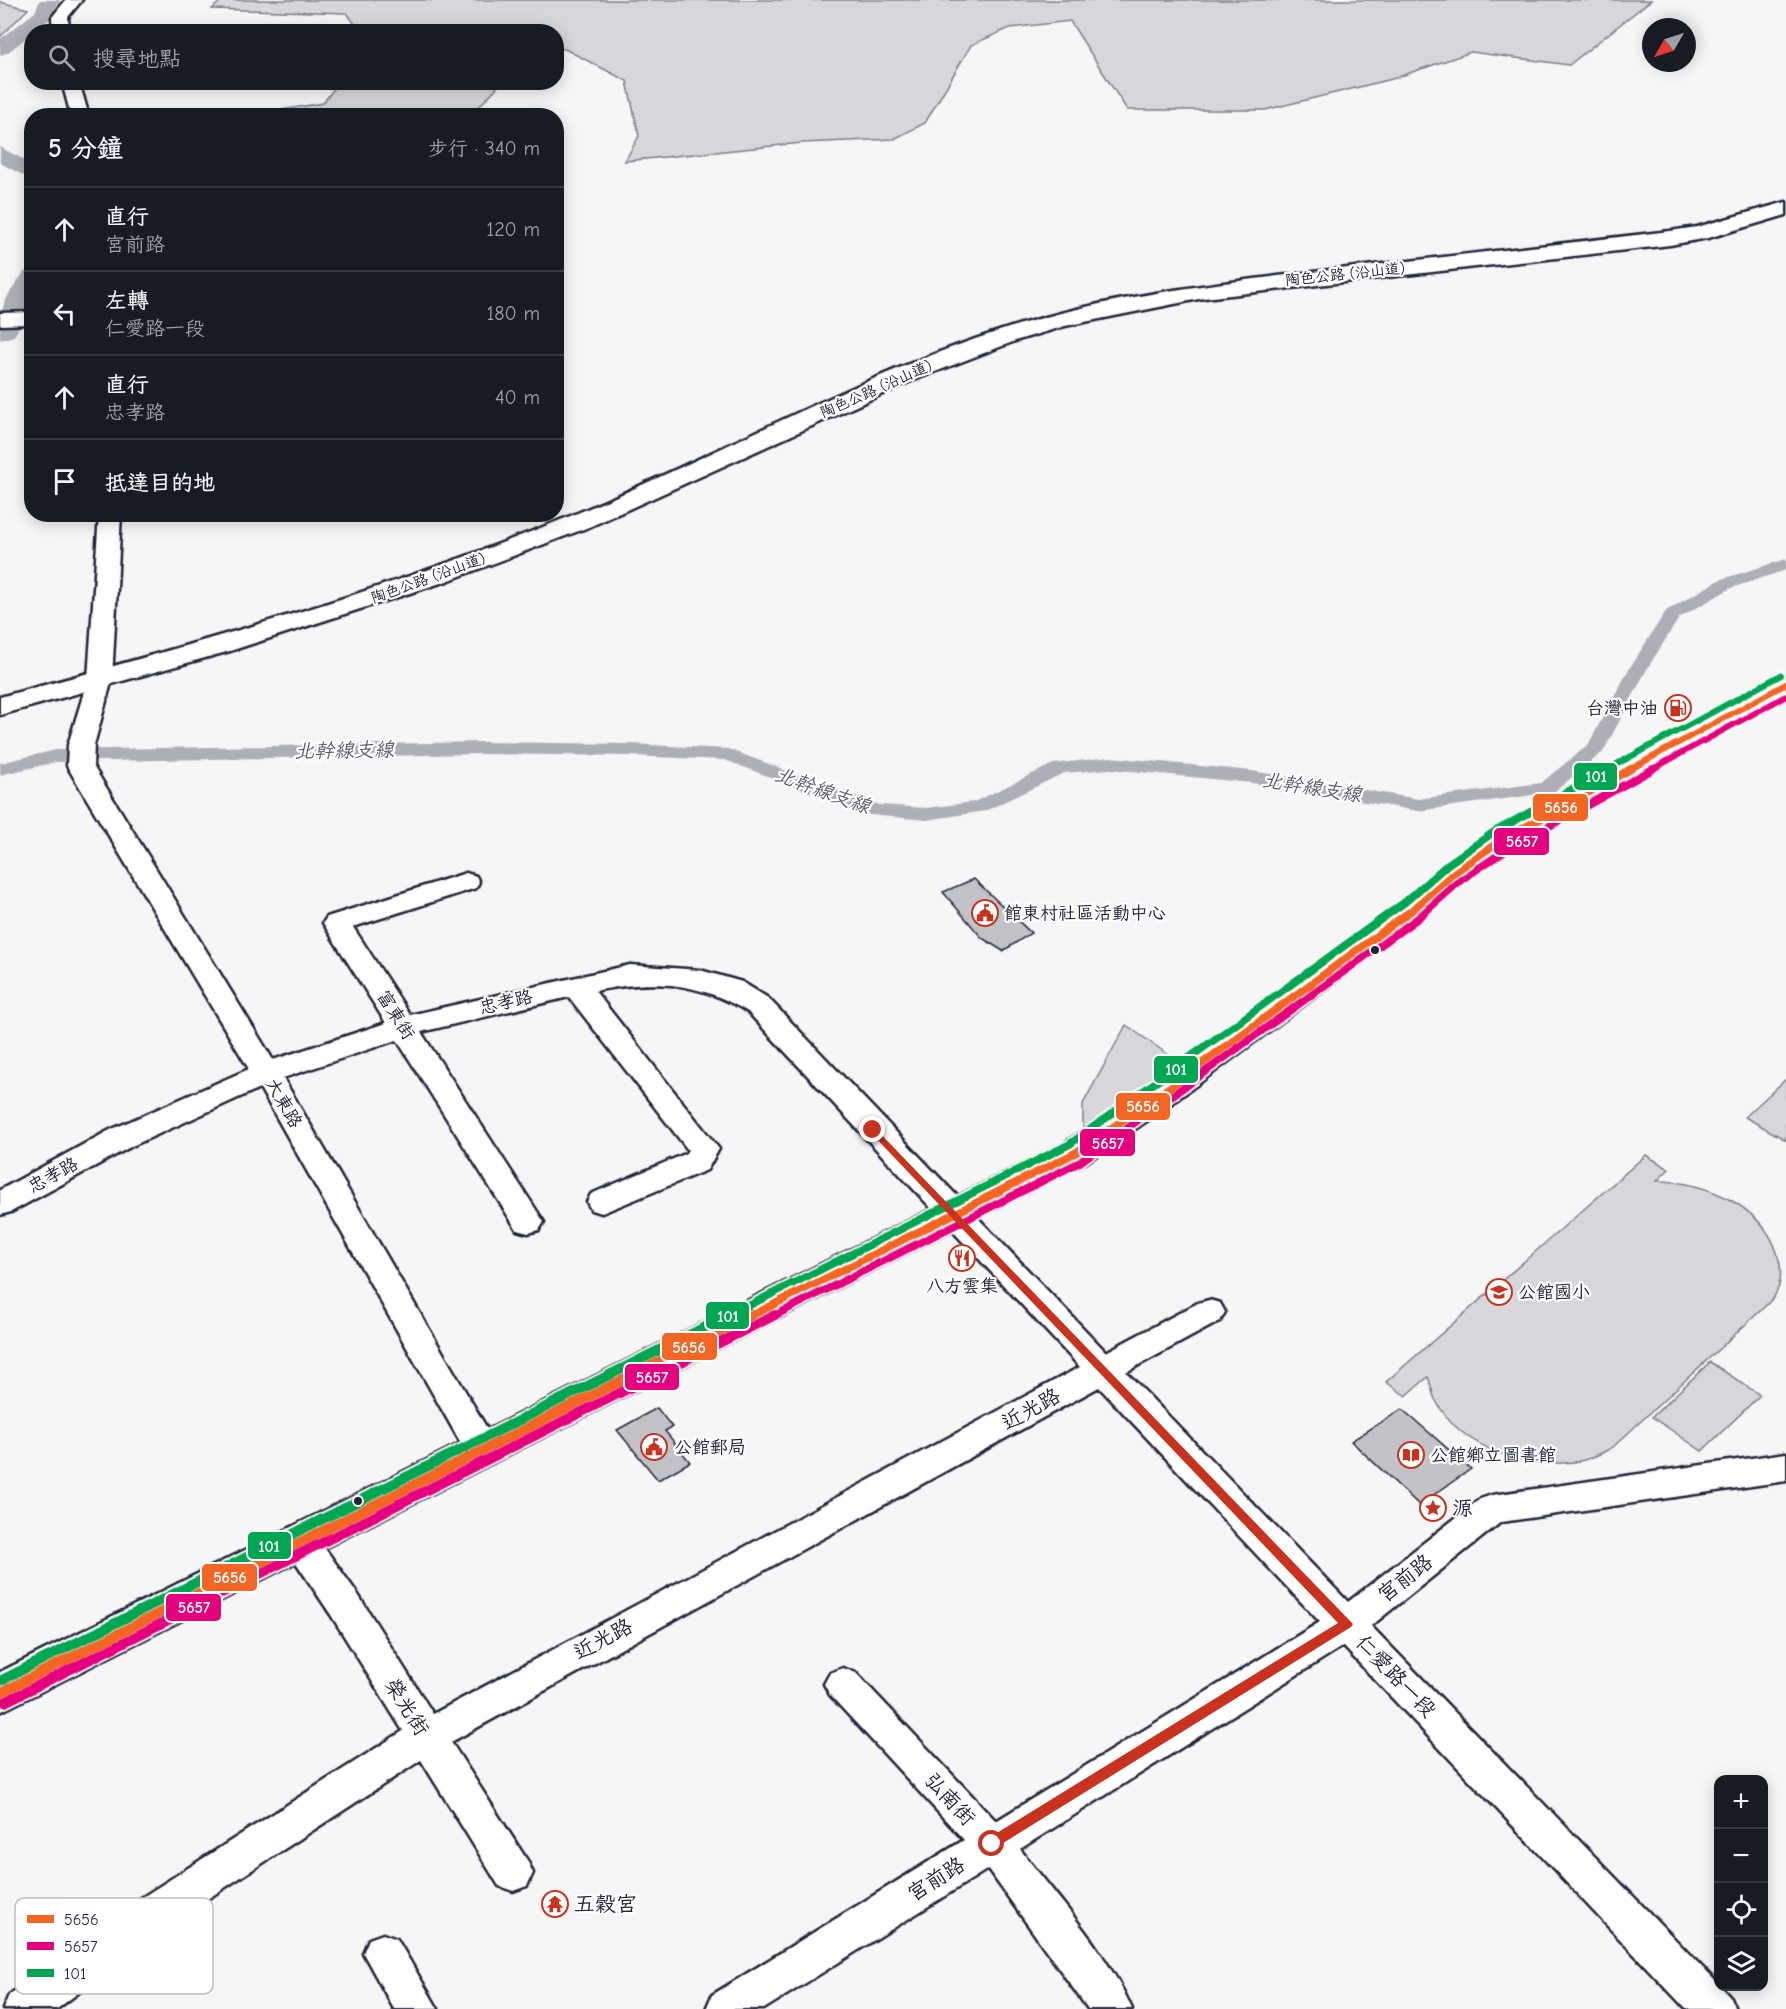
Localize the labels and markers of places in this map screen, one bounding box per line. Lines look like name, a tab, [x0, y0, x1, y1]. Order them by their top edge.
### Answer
fuel station icon: 台灣中油	[1663, 693, 1693, 723]
place label: 台灣中油	[1586, 698, 1658, 719]
public building icon: 館東村社區活動中心	[970, 898, 1000, 928]
place label: 館東村社區活動中心	[1004, 903, 1166, 924]
unlabelled marker	[1369, 944, 1381, 956]
restaurant icon: 八方雲集	[947, 1243, 977, 1273]
place label: 八方雲集	[926, 1276, 998, 1297]
school or university icon: 公館國小	[1484, 1277, 1514, 1307]
place label: 公館國小	[1518, 1282, 1590, 1303]
public building icon: 公館郵局	[639, 1432, 669, 1462]
place label: 公館郵局	[674, 1437, 746, 1458]
library icon: 公館鄉立圖書館	[1396, 1440, 1426, 1470]
place label: 公館鄉立圖書館	[1430, 1445, 1556, 1466]
place icon: 源	[1418, 1493, 1448, 1523]
unlabelled marker	[352, 1495, 364, 1507]
place label: 源	[1452, 1496, 1473, 1520]
temple icon: 五穀宮	[540, 1889, 570, 1919]
place label: 五穀宮	[574, 1892, 637, 1916]

